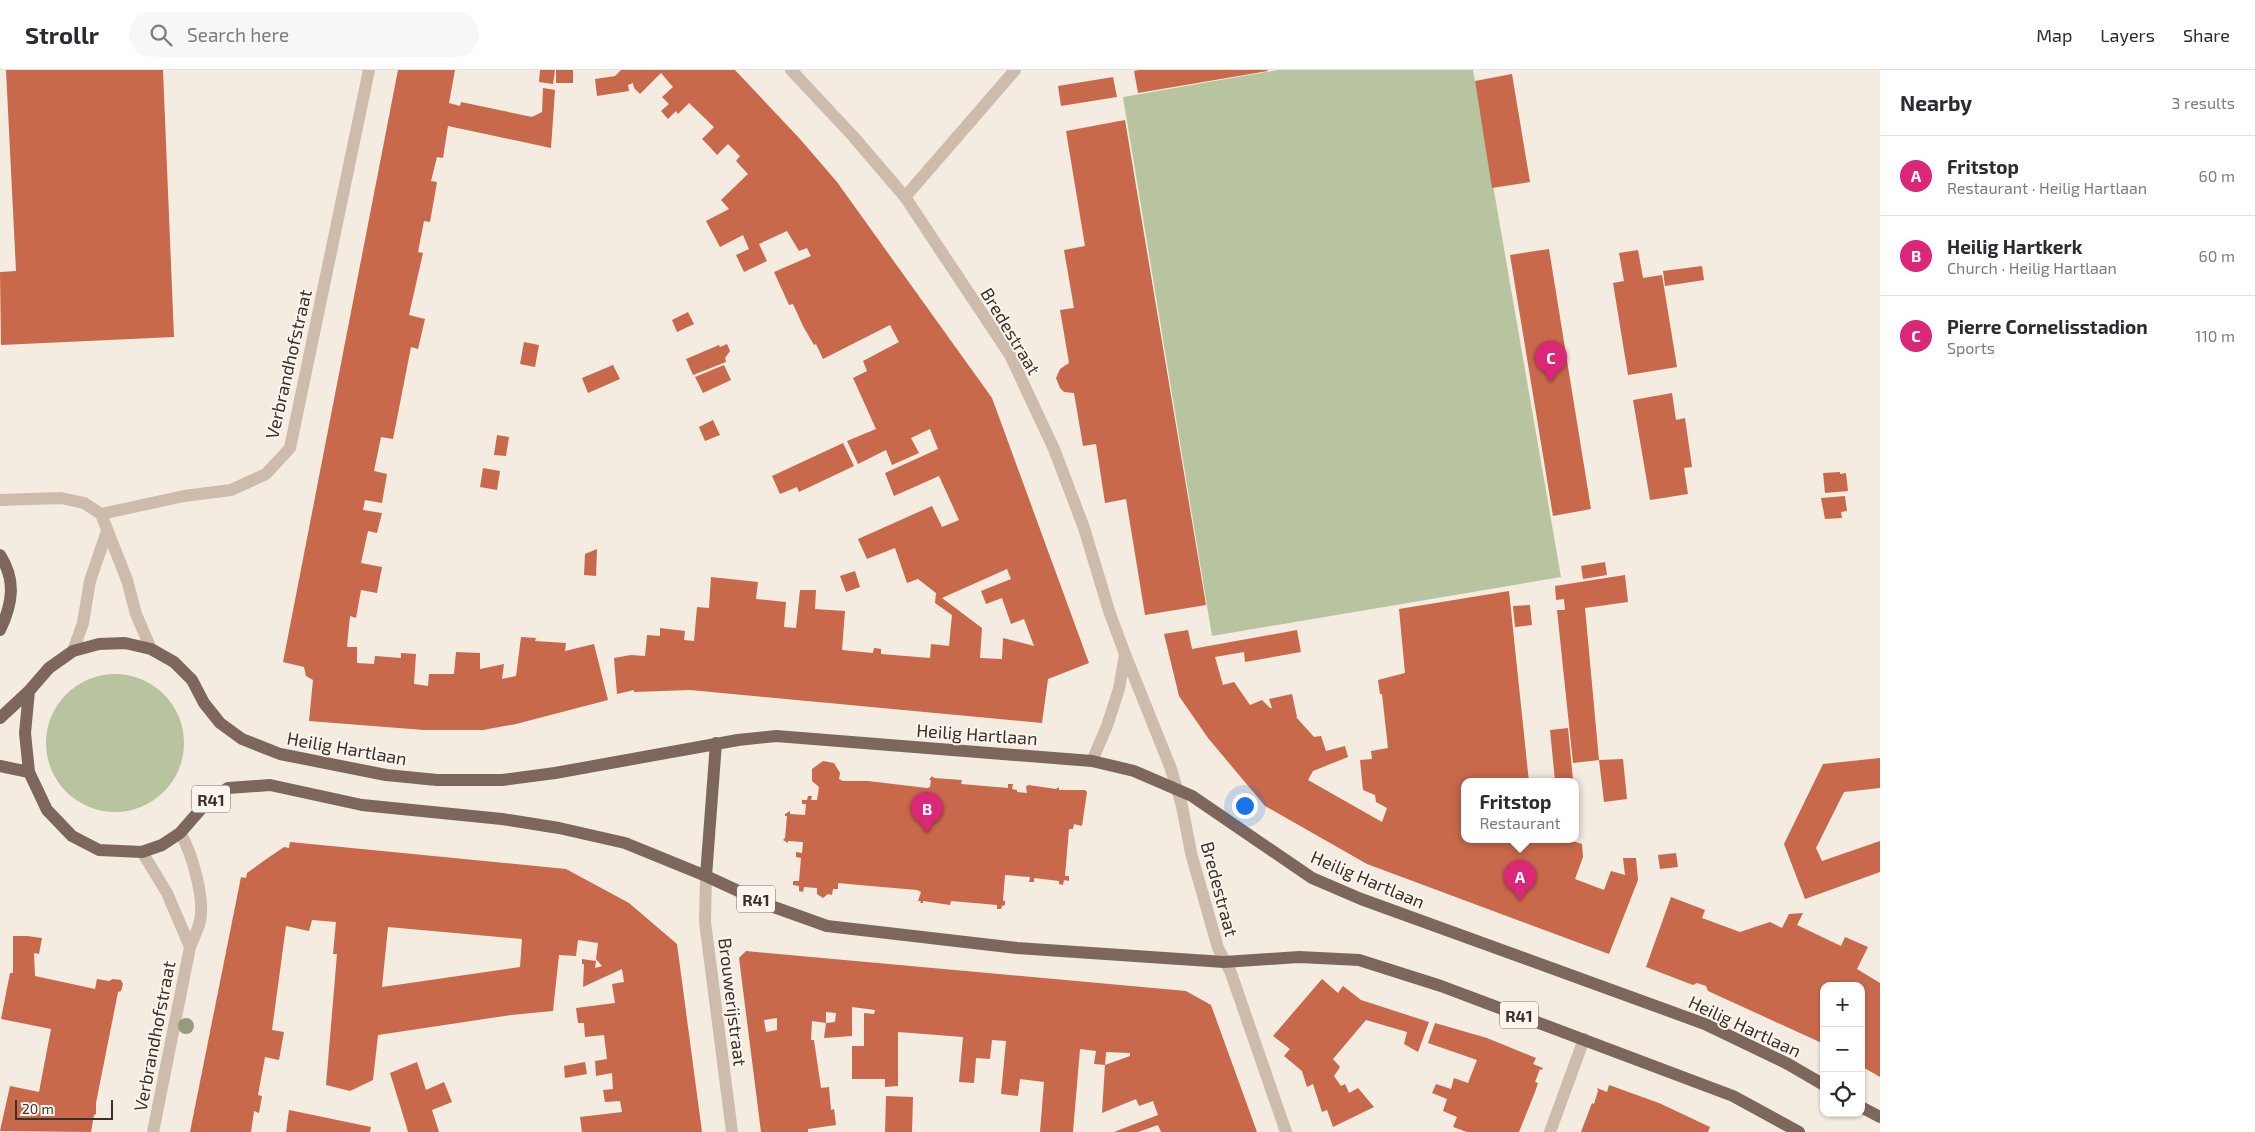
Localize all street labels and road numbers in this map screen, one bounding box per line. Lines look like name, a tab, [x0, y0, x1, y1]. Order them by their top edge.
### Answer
street label: Bredestraat	[976, 283, 1046, 379]
street label: Verbrandhofstraat	[260, 287, 316, 441]
street label: Heilig Hartlaan	[916, 719, 1038, 749]
street label: Heilig Hartlaan	[285, 727, 409, 769]
road number: R41	[192, 786, 230, 812]
street label: Bredestraat	[1197, 839, 1243, 939]
street label: Heilig Hartlaan	[1308, 845, 1428, 913]
road number: R41	[737, 886, 775, 912]
street label: Brouwerijstraat	[714, 937, 752, 1068]
street label: Verbrandhofstraat	[129, 959, 179, 1113]
street label: Heilig Hartlaan	[1685, 990, 1805, 1062]
road number: R41	[1500, 1002, 1538, 1028]

